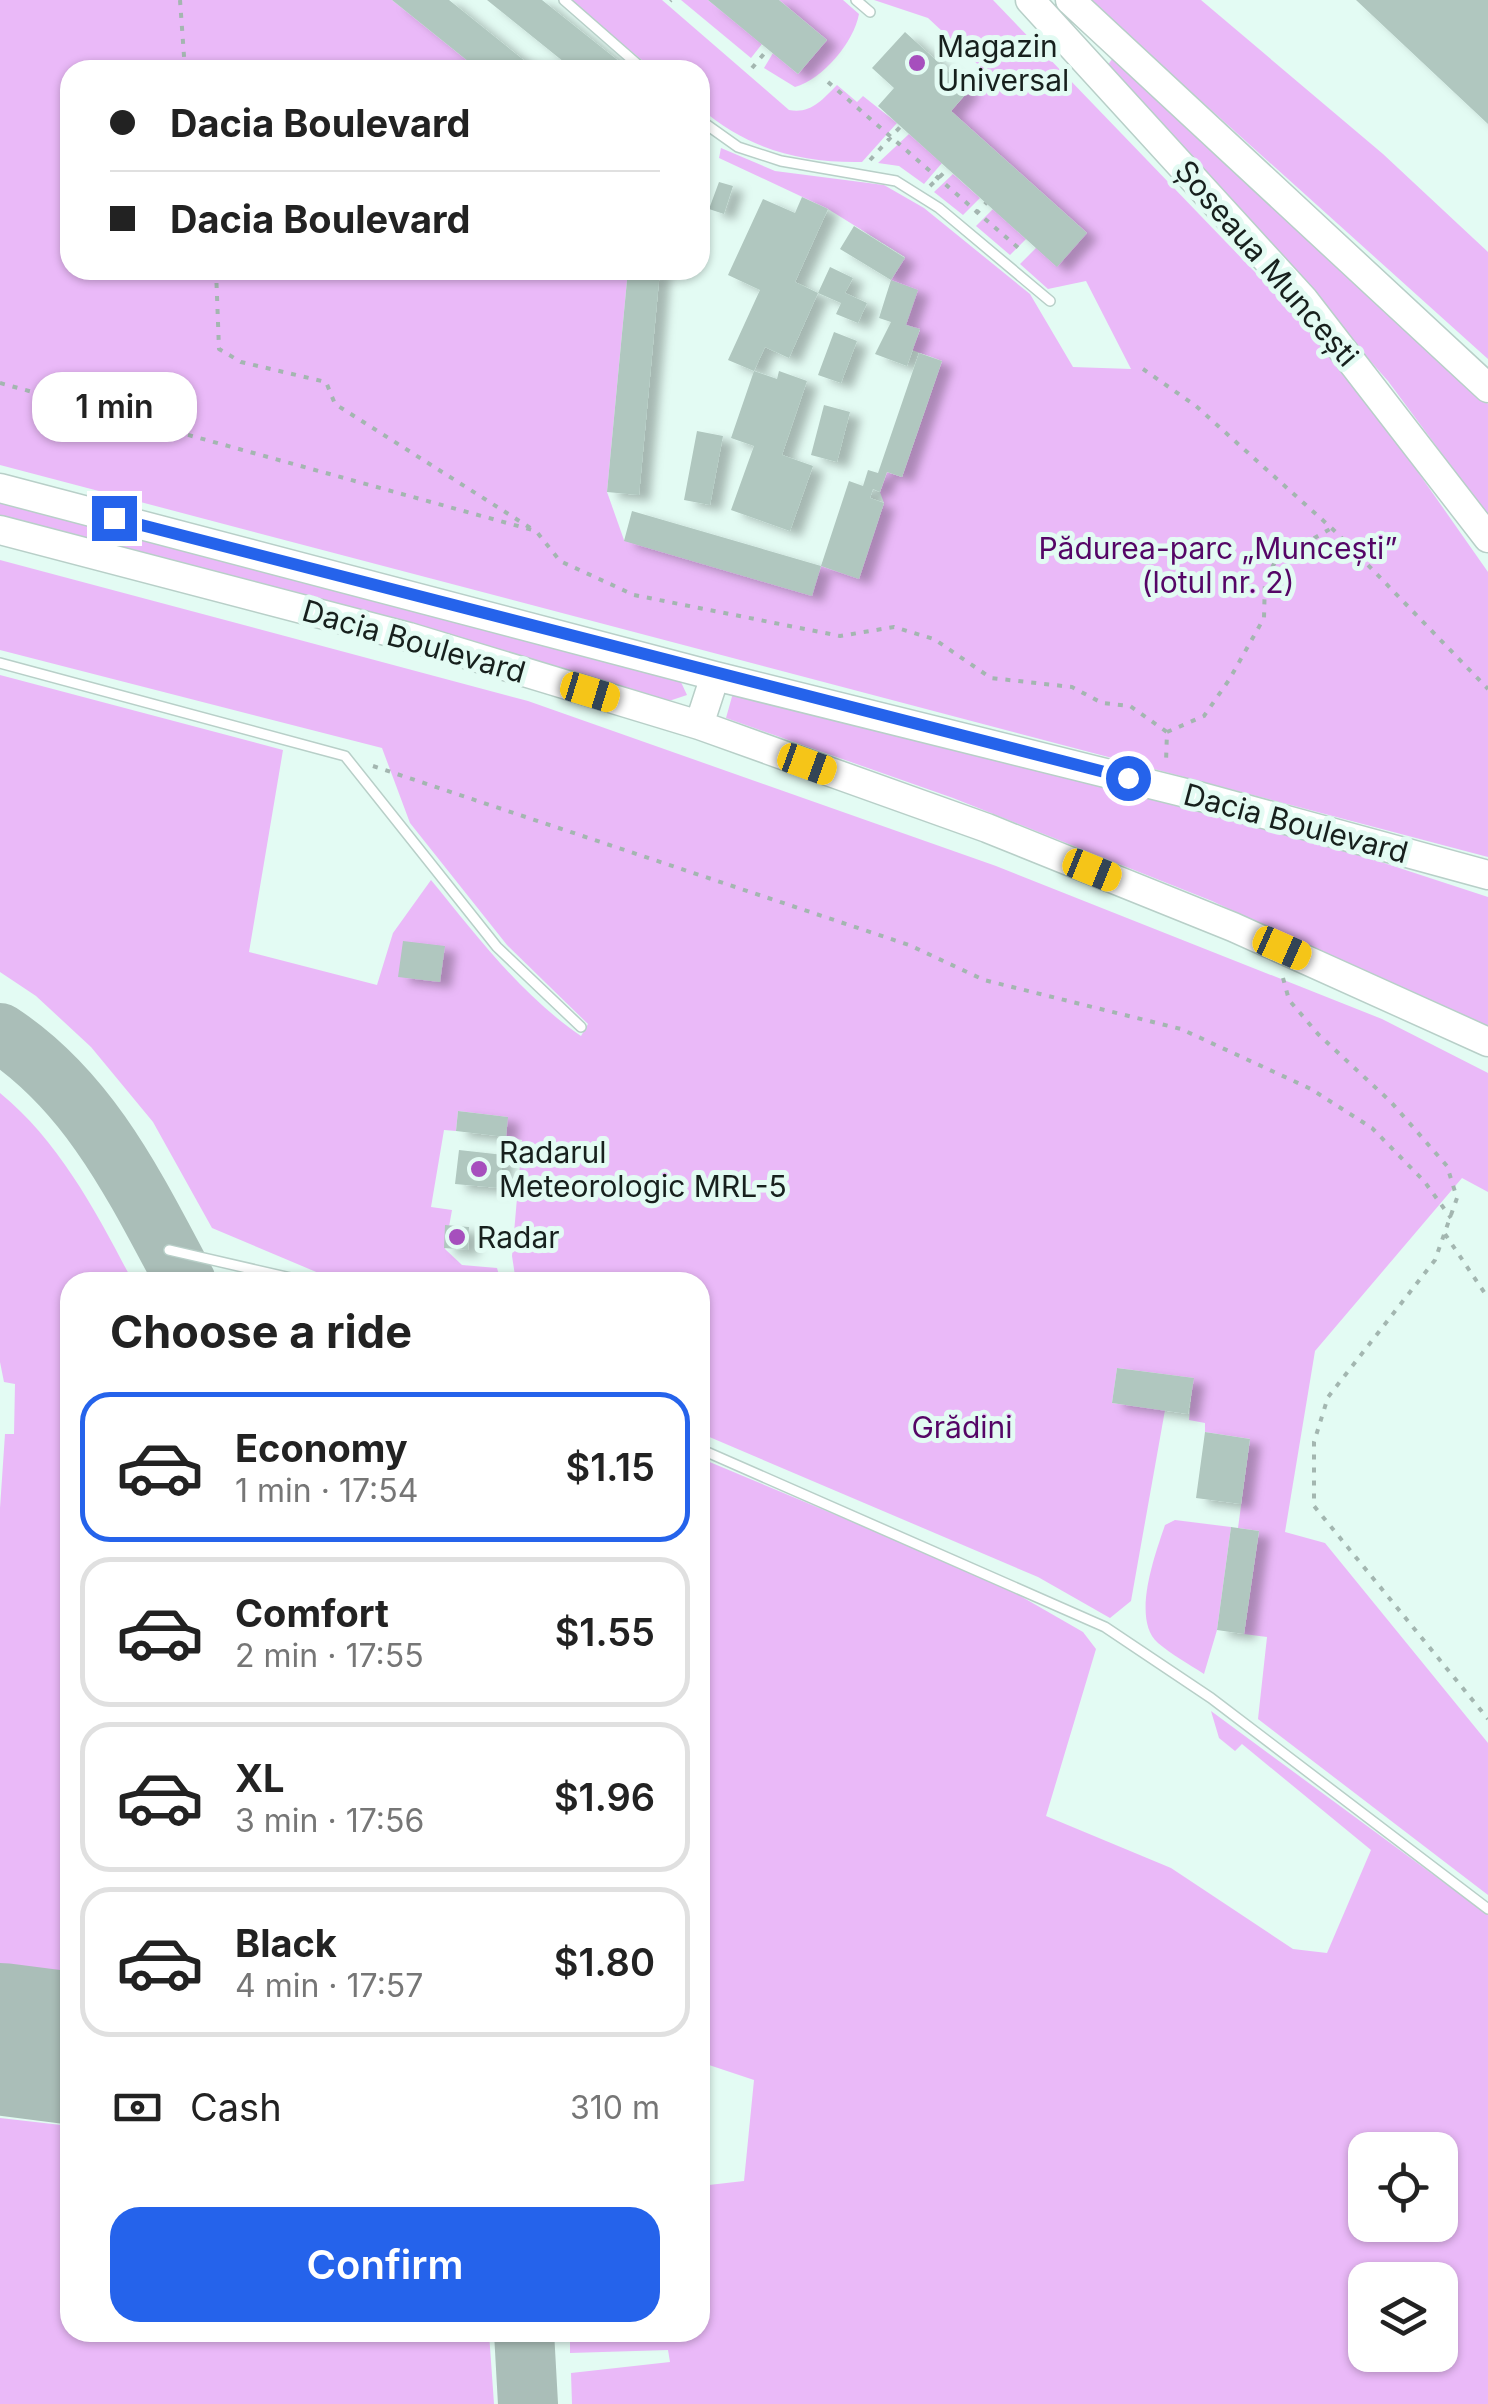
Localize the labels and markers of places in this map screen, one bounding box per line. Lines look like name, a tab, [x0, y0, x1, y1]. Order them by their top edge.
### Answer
place label: Magazin Universal	[937, 28, 1069, 98]
marker: Magazin Universal	[906, 52, 928, 74]
place label: Radarul Meteorologic MRL-5	[499, 1134, 787, 1204]
marker: Radarul Meteorologic MRL-5	[468, 1158, 490, 1180]
place label: Radar	[477, 1219, 560, 1255]
marker: Radar	[446, 1226, 468, 1248]

